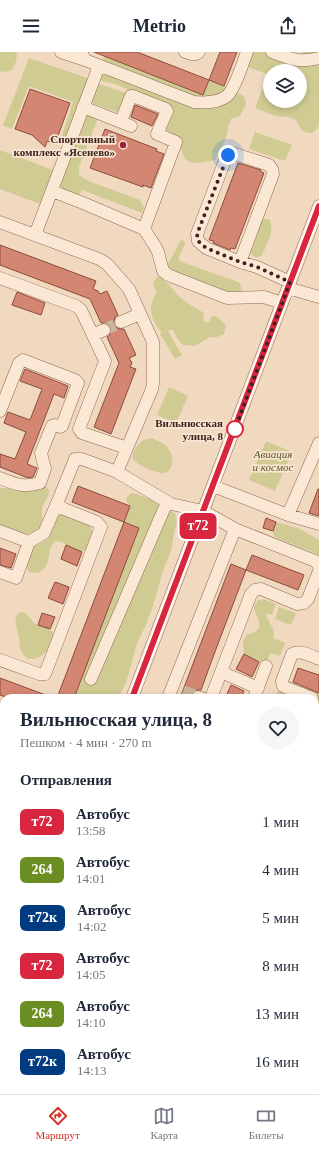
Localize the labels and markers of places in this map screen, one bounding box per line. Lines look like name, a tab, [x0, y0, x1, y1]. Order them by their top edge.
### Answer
place label: Спортивный комплекс «Ясенево»	[14, 133, 116, 158]
marker: Спортивный комплекс «Ясенево»	[118, 140, 128, 150]
place label: Вильнюсская улица, 8	[155, 417, 223, 442]
marker: Вильнюсская улица, 8	[226, 420, 244, 438]

